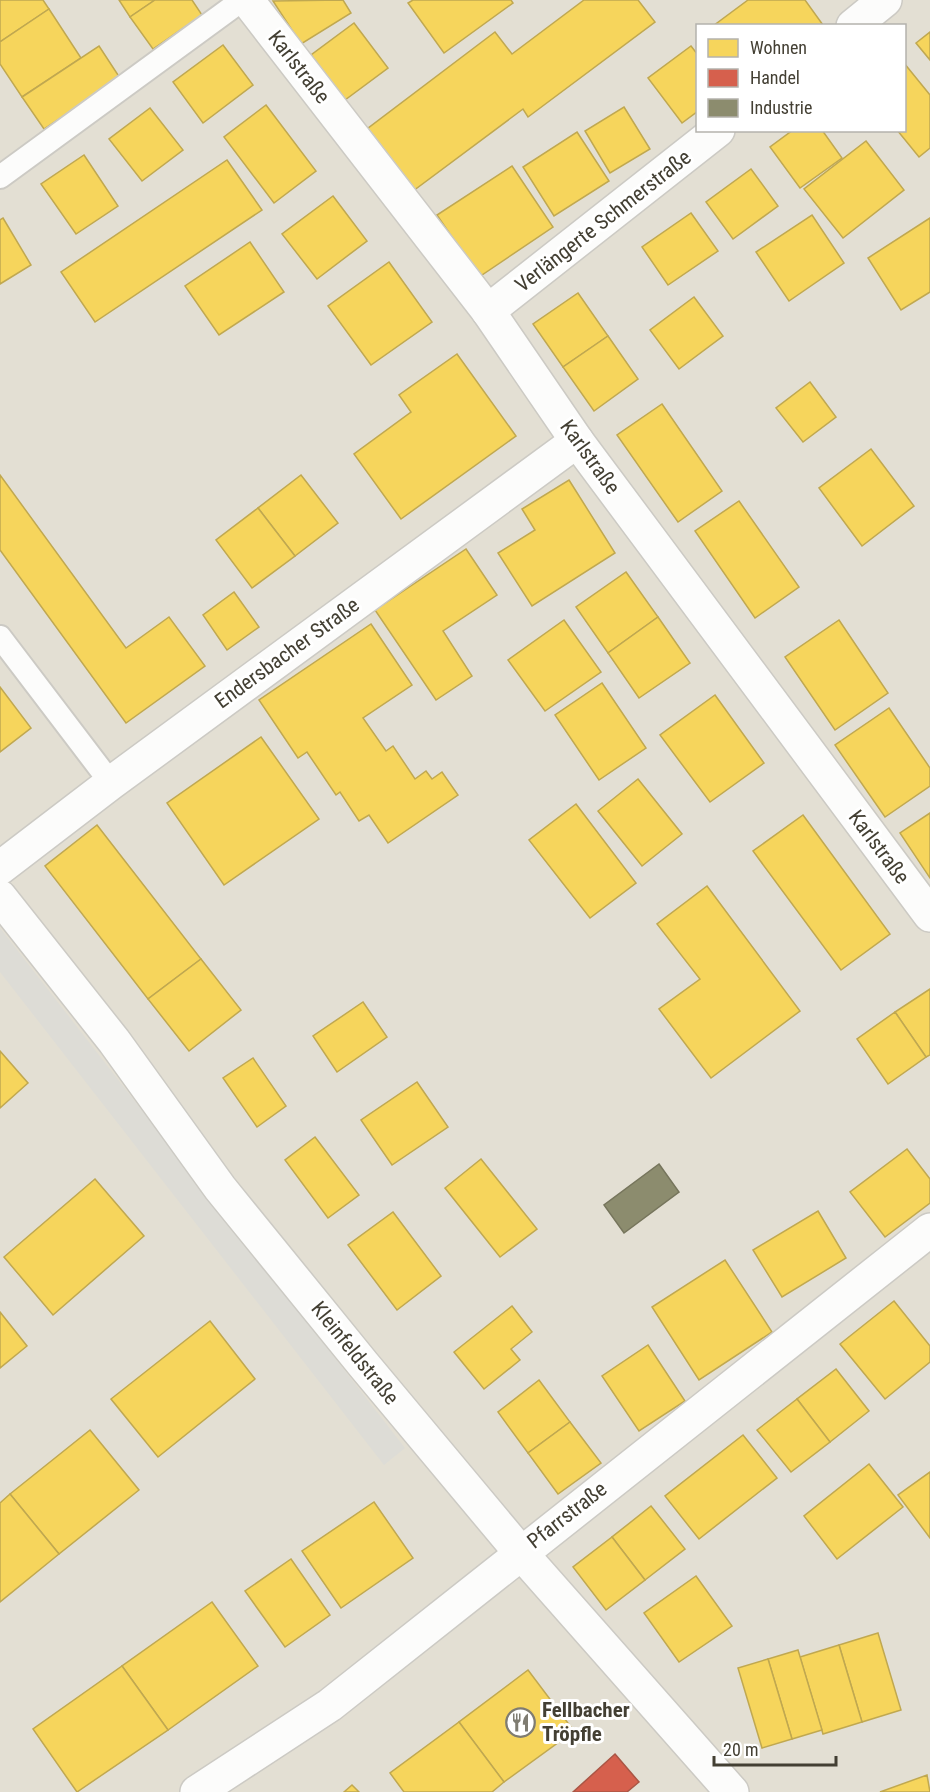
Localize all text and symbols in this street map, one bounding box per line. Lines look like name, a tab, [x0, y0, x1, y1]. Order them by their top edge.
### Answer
legend	[696, 24, 906, 132]
street label: Karlstraße	[263, 26, 335, 108]
text: Wohnen	[750, 37, 807, 58]
text: Handel	[750, 67, 800, 88]
text: Industrie	[750, 97, 812, 118]
street label: Verlängerte Schmerstraße	[510, 145, 696, 297]
street label: Karlstraße	[555, 415, 625, 499]
street label: Endersbacher Straße	[210, 593, 364, 713]
street label: Karlstraße	[844, 806, 914, 888]
street label: Kleinfeldstraße	[306, 1297, 404, 1409]
street label: Pfarrstraße	[523, 1477, 611, 1553]
place label: Fellbacher Tröpfle	[542, 1698, 630, 1746]
restaurant icon: Fellbacher Tröpfle	[505, 1706, 537, 1738]
scale bar	[714, 1729, 836, 1767]
text: 20 m	[723, 1739, 758, 1760]

